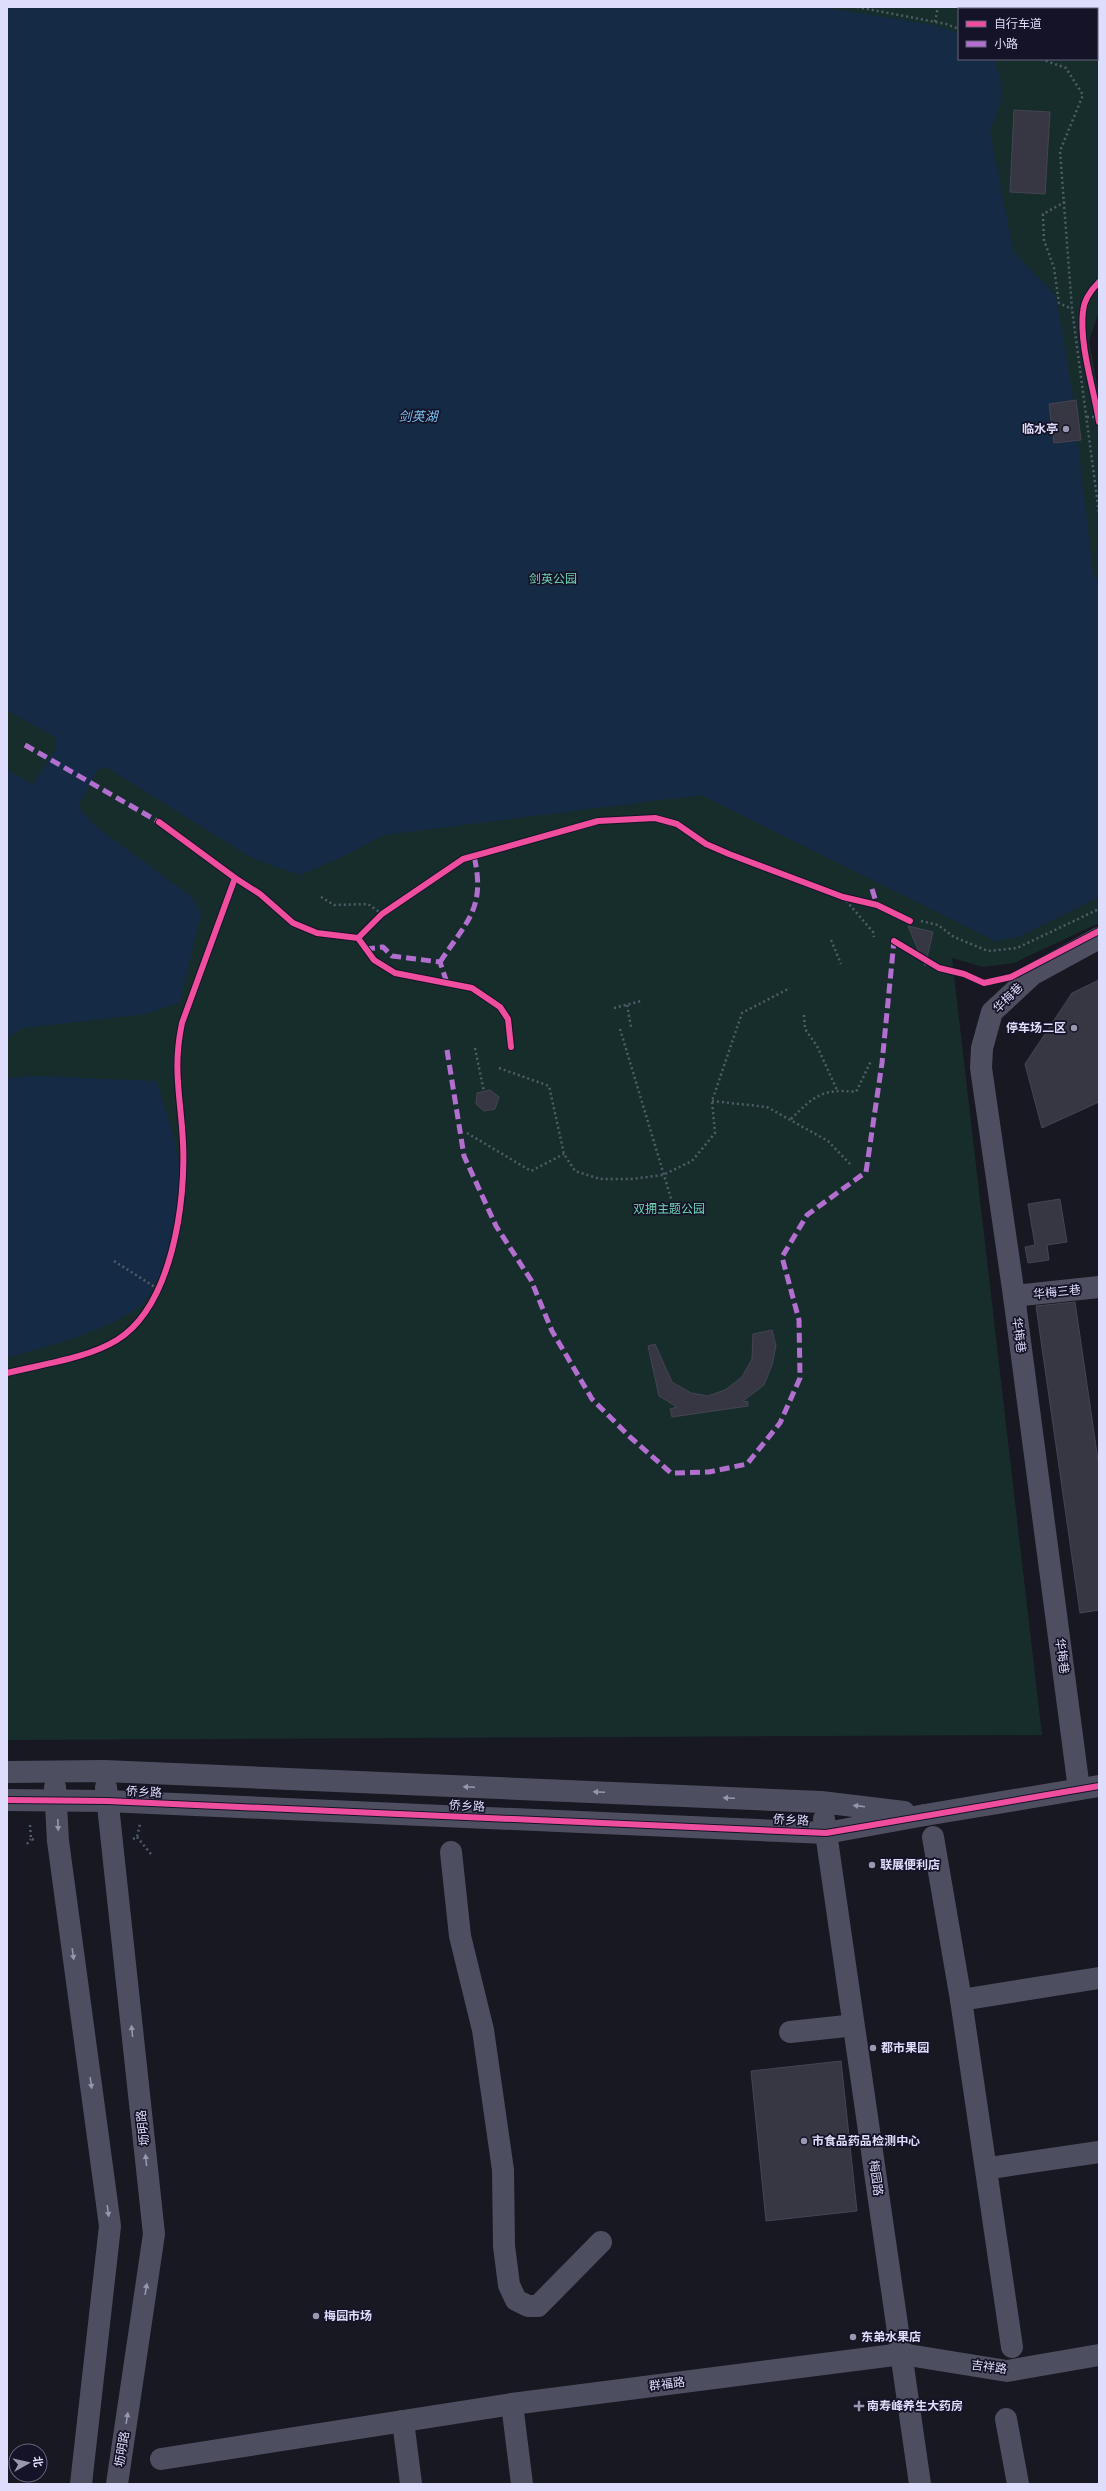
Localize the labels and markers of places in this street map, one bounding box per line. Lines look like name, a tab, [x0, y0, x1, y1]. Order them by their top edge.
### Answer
place label: 临水亭	[1022, 422, 1058, 436]
marker: 临水亭	[1061, 424, 1071, 434]
place label: 停车场二区	[1006, 1021, 1066, 1035]
marker: 停车场二区	[1069, 1023, 1079, 1033]
place label: 联展便利店	[880, 1858, 940, 1872]
marker: 联展便利店	[867, 1860, 877, 1870]
place label: 都市果园	[881, 2041, 929, 2055]
marker: 都市果园	[868, 2043, 878, 2053]
place label: 市食品药品检测中心	[812, 2134, 920, 2148]
marker: 市食品药品检测中心	[799, 2136, 809, 2146]
place label: 梅园市场	[324, 2309, 372, 2323]
marker: 梅园市场	[311, 2311, 321, 2321]
place label: 东弟水果店	[861, 2330, 921, 2344]
marker: 东弟水果店	[848, 2332, 858, 2342]
place label: 南寿峰养生大药房	[867, 2399, 963, 2413]
marker: 南寿峰养生大药房	[854, 2401, 864, 2411]

